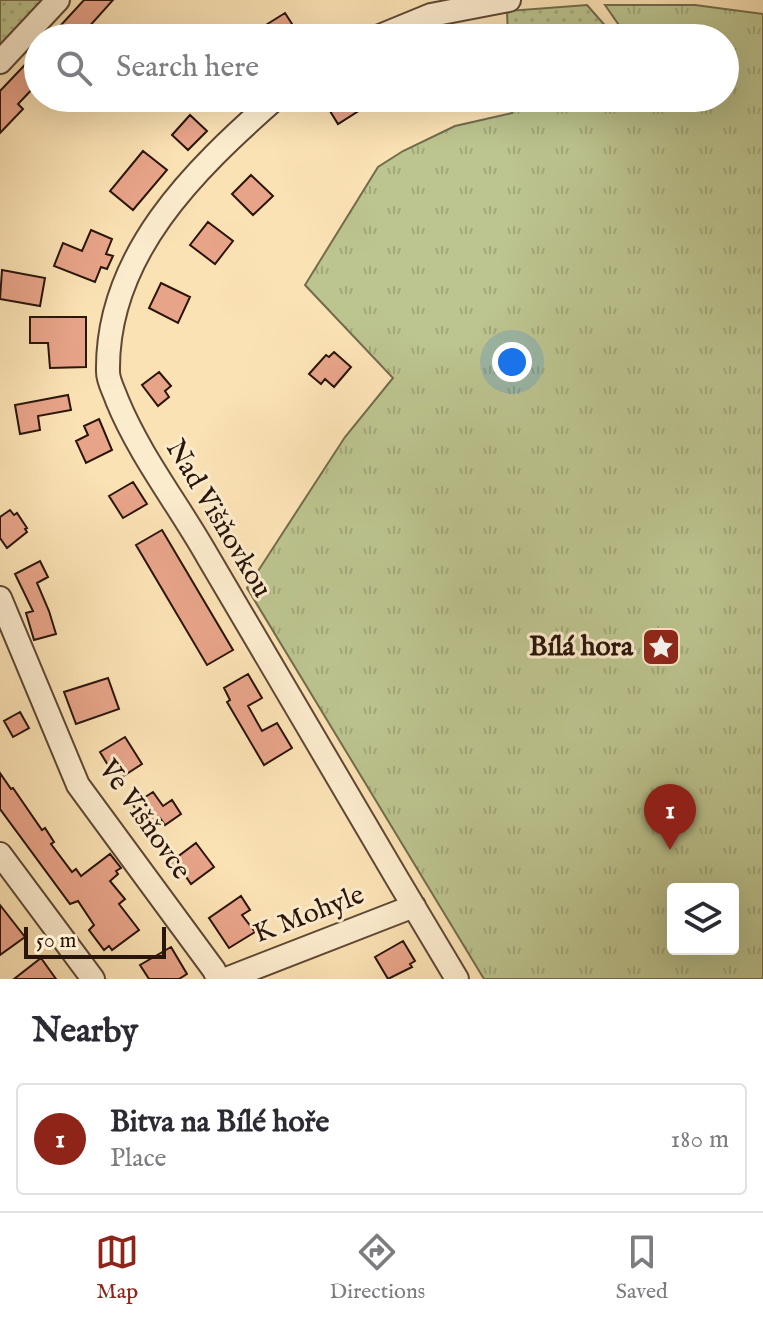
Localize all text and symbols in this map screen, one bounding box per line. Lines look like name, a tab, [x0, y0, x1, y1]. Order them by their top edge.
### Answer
search box	[24, 24, 739, 112]
icon: search	[52, 46, 96, 90]
text: Search here	[116, 49, 259, 87]
your location	[492, 342, 532, 382]
street label: Nad Višňovkou	[157, 434, 279, 604]
place icon: Bílá hora	[640, 626, 682, 668]
place label: Bílá hora	[529, 630, 634, 665]
street label: Ve Višňovce	[89, 752, 198, 887]
pin: 1	[644, 784, 696, 850]
street label: K Mohyle	[249, 878, 369, 952]
map controls	[667, 883, 739, 955]
button: layers	[667, 883, 739, 955]
scale bar	[24, 923, 166, 959]
text: 50 m	[36, 927, 77, 955]
text: Nearby	[32, 1010, 138, 1053]
text: Bitva na Bílé hoře	[110, 1104, 329, 1142]
text: 1	[55, 1123, 65, 1156]
text: 180 m	[671, 1123, 729, 1156]
text: Place	[110, 1142, 166, 1175]
tab: Map	[95, 1230, 139, 1306]
tab: Directions	[330, 1230, 425, 1306]
tab: Saved	[616, 1230, 668, 1306]

